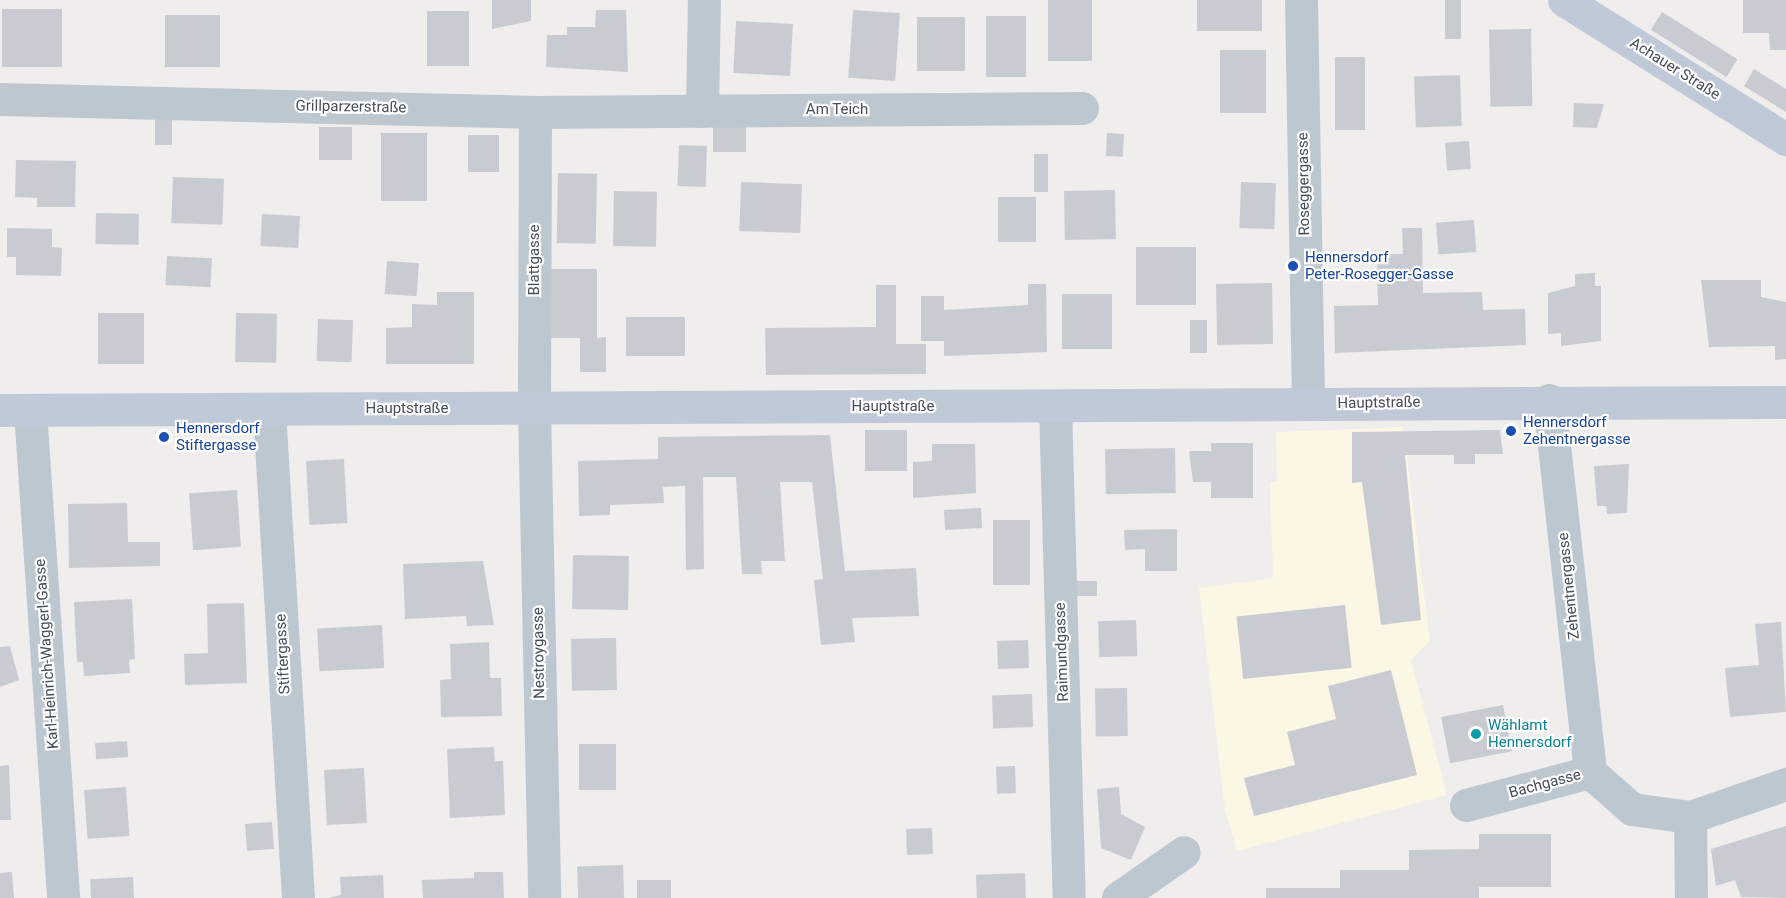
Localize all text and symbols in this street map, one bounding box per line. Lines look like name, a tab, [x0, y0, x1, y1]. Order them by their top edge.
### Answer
street label: Achauer Straße	[1627, 34, 1723, 104]
street label: Grillparzerstraße	[295, 97, 407, 117]
street label: Am Teich	[806, 101, 868, 119]
street label: Roseggergasse	[1294, 132, 1314, 236]
street label: Blattgasse	[526, 225, 544, 295]
place label: Hennersdorf Peter-Rosegger-Gasse	[1305, 248, 1454, 283]
marker: Hennersdorf Peter-Rosegger-Gasse	[1286, 259, 1300, 273]
street label: Hauptstraße	[1337, 393, 1421, 413]
street label: Hauptstraße	[852, 398, 934, 416]
street label: Hauptstraße	[366, 400, 448, 418]
place label: Hennersdorf Zehentnergasse	[1523, 413, 1630, 448]
place label: Hennersdorf Stiftergasse	[176, 419, 259, 454]
marker: Hennersdorf Zehentnergasse	[1504, 424, 1518, 438]
marker: Hennersdorf Stiftergasse	[157, 430, 171, 444]
street label: Zehentnergasse	[1554, 532, 1584, 640]
street label: Karl-Heinrich-Waggerl-Gasse	[31, 558, 63, 750]
street label: Raimundgasse	[1051, 602, 1073, 702]
street label: Nestroygasse	[529, 607, 549, 699]
street label: Stiftergasse	[272, 613, 294, 695]
place label: Wählamt Hennersdorf	[1488, 716, 1571, 751]
marker: Wählamt Hennersdorf	[1469, 727, 1483, 741]
street label: Bachgasse	[1507, 766, 1583, 802]

